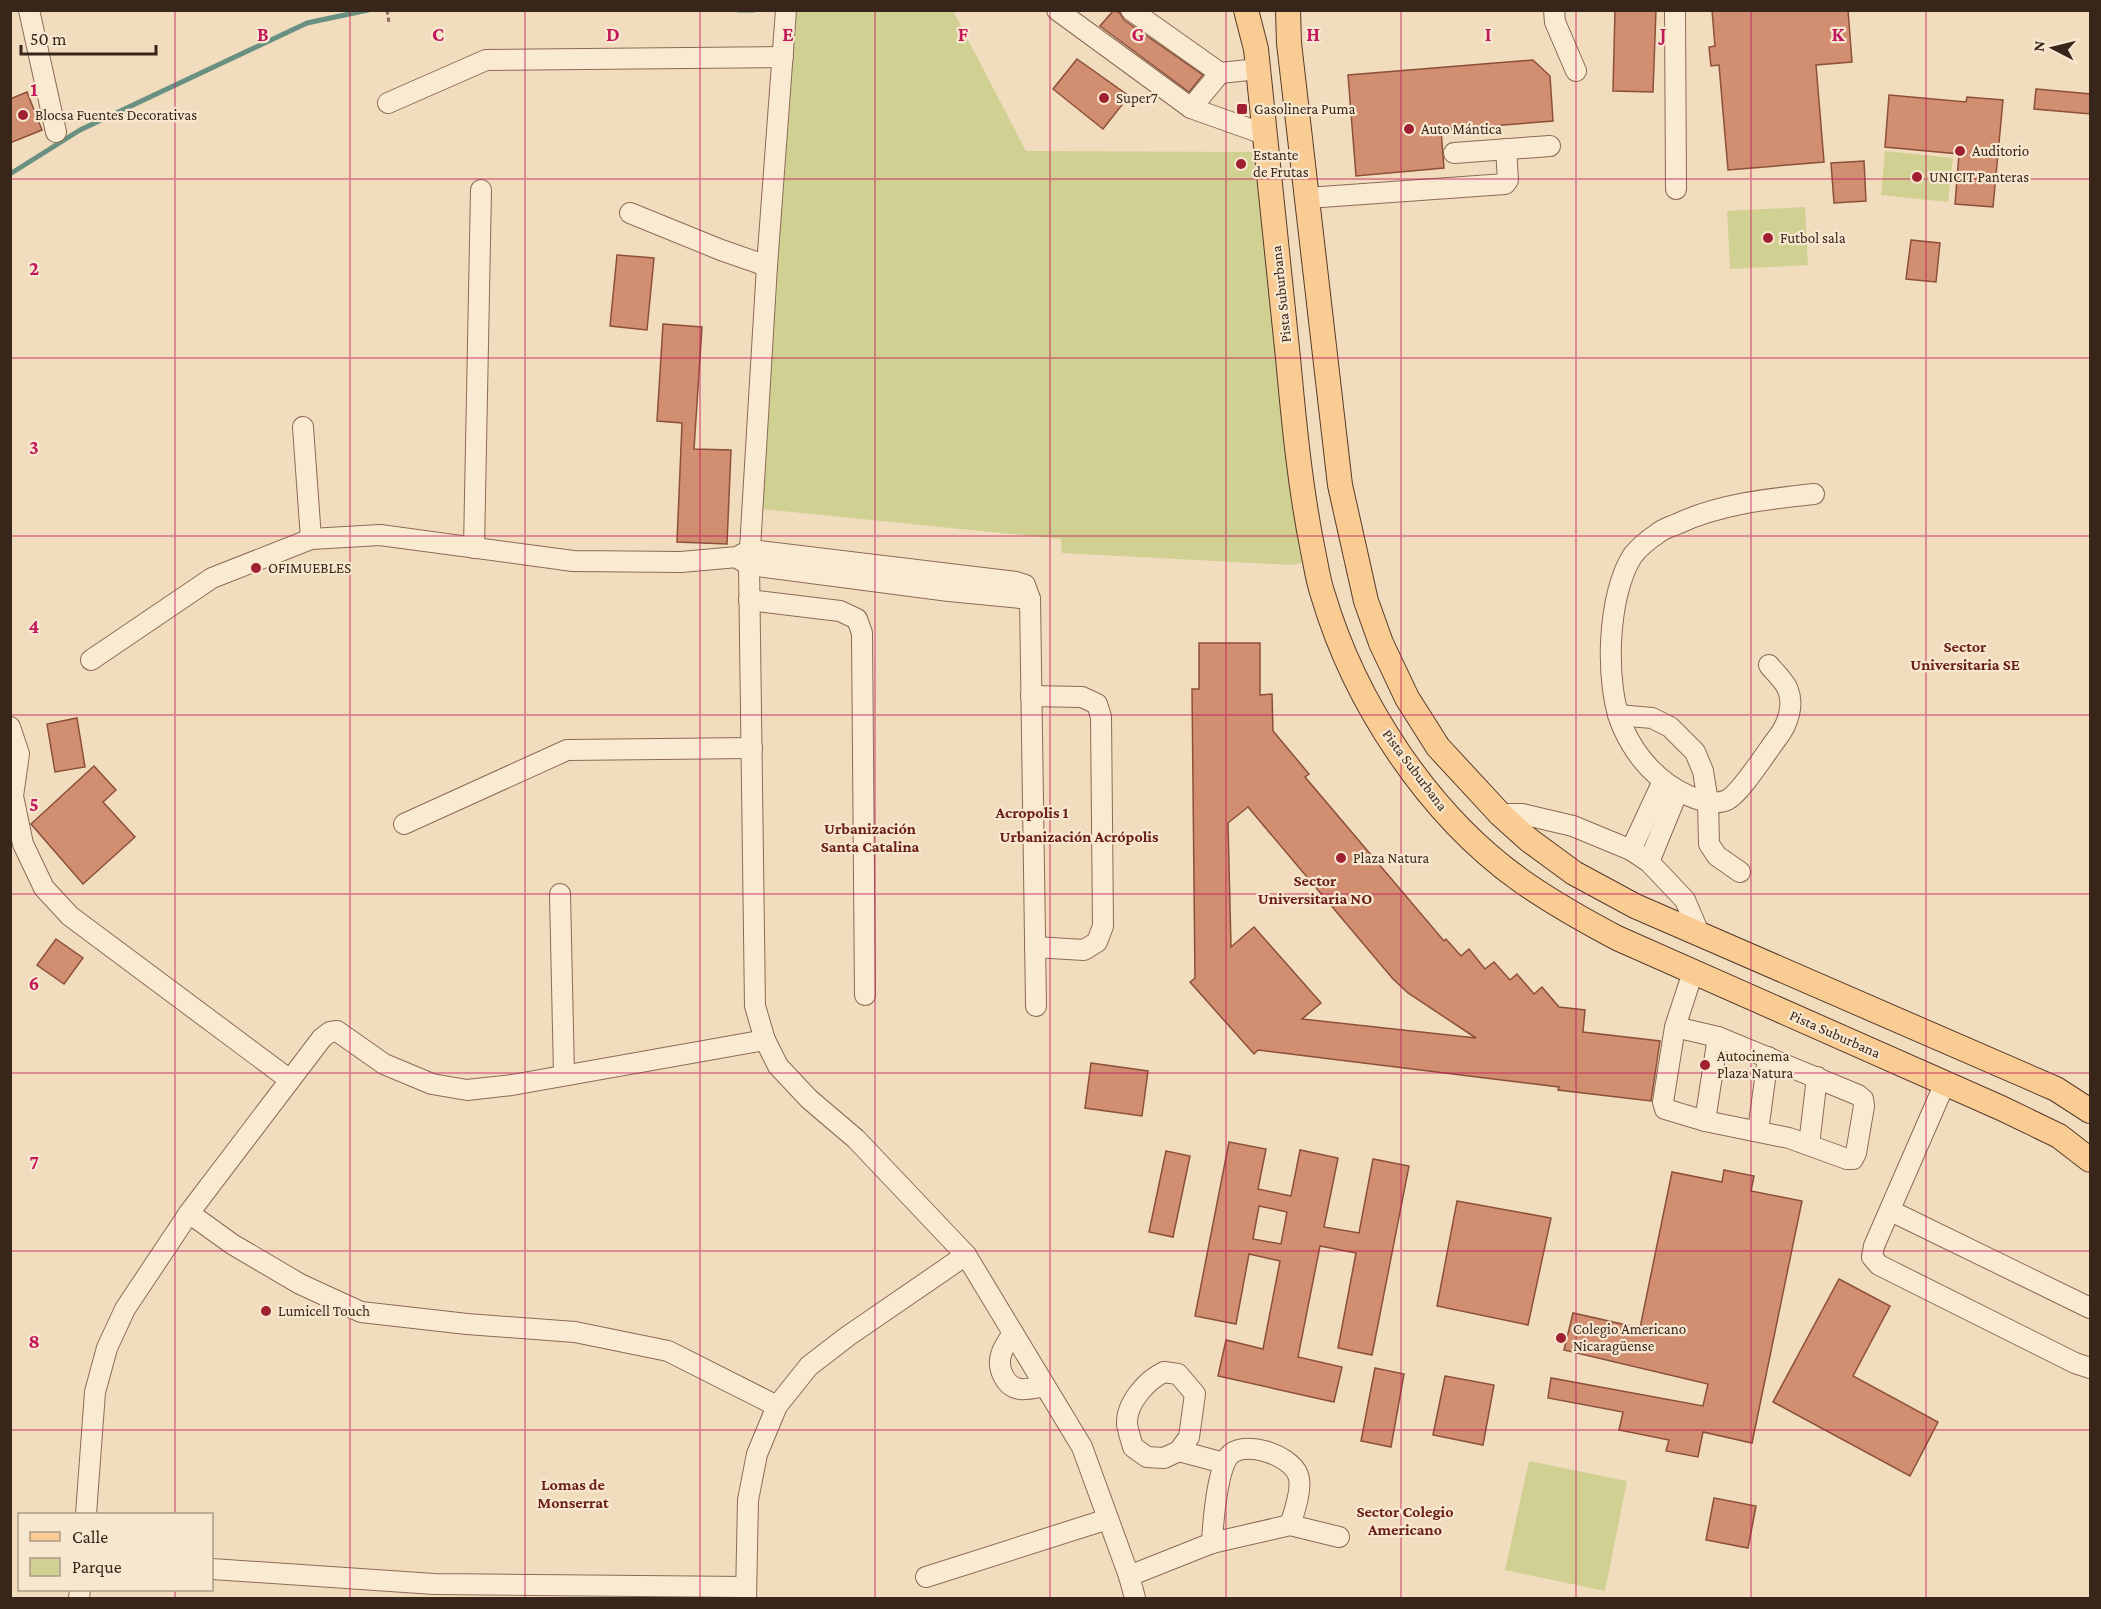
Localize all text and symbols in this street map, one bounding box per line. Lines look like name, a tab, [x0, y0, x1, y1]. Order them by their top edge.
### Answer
scale bar	[21, 18, 156, 56]
north arrow	[2023, 18, 2083, 78]
text: B	[257, 23, 269, 45]
text: C	[432, 23, 444, 45]
text: D	[606, 23, 620, 45]
text: E	[782, 23, 794, 45]
text: F	[958, 23, 969, 45]
text: G	[1132, 23, 1145, 45]
text: H	[1306, 23, 1320, 45]
text: I	[1485, 23, 1492, 45]
text: J	[1658, 23, 1667, 45]
text: K	[1832, 23, 1846, 45]
text: 50 m	[30, 29, 67, 49]
text: N	[2030, 40, 2048, 53]
text: 1	[30, 78, 38, 100]
place label: Super7	[1116, 90, 1158, 107]
marker: Super7	[1097, 91, 1111, 105]
place label: Gasolinera Puma	[1254, 101, 1356, 117]
marker: Gasolinera Puma	[1235, 102, 1249, 116]
place label: Blocsa Fuentes Decorativas	[35, 107, 197, 123]
marker: Blocsa Fuentes Decorativas	[16, 108, 30, 122]
place label: Auto Mántica	[1421, 121, 1502, 137]
marker: Auto Mántica	[1402, 122, 1416, 136]
place label: Auditorio	[1972, 143, 2029, 159]
marker: Auditorio	[1953, 144, 1967, 158]
place label: Estante de Frutas	[1253, 147, 1309, 180]
marker: Estante de Frutas	[1234, 157, 1248, 171]
place label: UNICIT Panteras	[1929, 169, 2029, 185]
marker: UNICIT Panteras	[1910, 170, 1924, 184]
place label: Futbol sala	[1780, 230, 1846, 246]
marker: Futbol sala	[1761, 231, 1775, 245]
street label: Pista Suburbana	[1268, 245, 1294, 343]
text: 2	[29, 257, 39, 279]
text: 3	[29, 436, 39, 458]
place label: OFIMUEBLES	[268, 560, 351, 576]
marker: OFIMUEBLES	[249, 561, 263, 575]
text: 4	[29, 615, 40, 637]
district label: Sector Universitaria SE	[1910, 638, 2020, 673]
street label: Pista Suburbana	[1379, 726, 1451, 814]
text: 5	[29, 793, 39, 815]
district label: Acropolis 1	[994, 804, 1069, 821]
district label: Urbanización Santa Catalina	[821, 820, 920, 855]
district label: Urbanización Acrópolis	[999, 828, 1159, 845]
place label: Plaza Natura	[1353, 850, 1429, 866]
marker: Plaza Natura	[1334, 851, 1348, 865]
district label: Sector Universitaria NO	[1258, 872, 1372, 907]
text: 6	[29, 972, 39, 994]
street label: Pista Suburbana	[1787, 1007, 1883, 1061]
place label: Autocinema Plaza Natura	[1717, 1048, 1793, 1081]
marker: Autocinema Plaza Natura	[1698, 1058, 1712, 1072]
text: 7	[29, 1151, 39, 1173]
place label: Lumicell Touch	[278, 1303, 370, 1319]
marker: Lumicell Touch	[259, 1304, 273, 1318]
place label: Colegio Americano Nicaragüense	[1573, 1321, 1686, 1355]
text: 8	[28, 1330, 40, 1352]
marker: Colegio Americano Nicaragüense	[1554, 1331, 1568, 1345]
district label: Lomas de Monserrat	[537, 1476, 609, 1511]
district label: Sector Colegio Americano	[1356, 1503, 1454, 1538]
legend	[18, 1513, 213, 1591]
text: Calle	[72, 1527, 108, 1547]
text: Parque	[72, 1557, 122, 1577]

